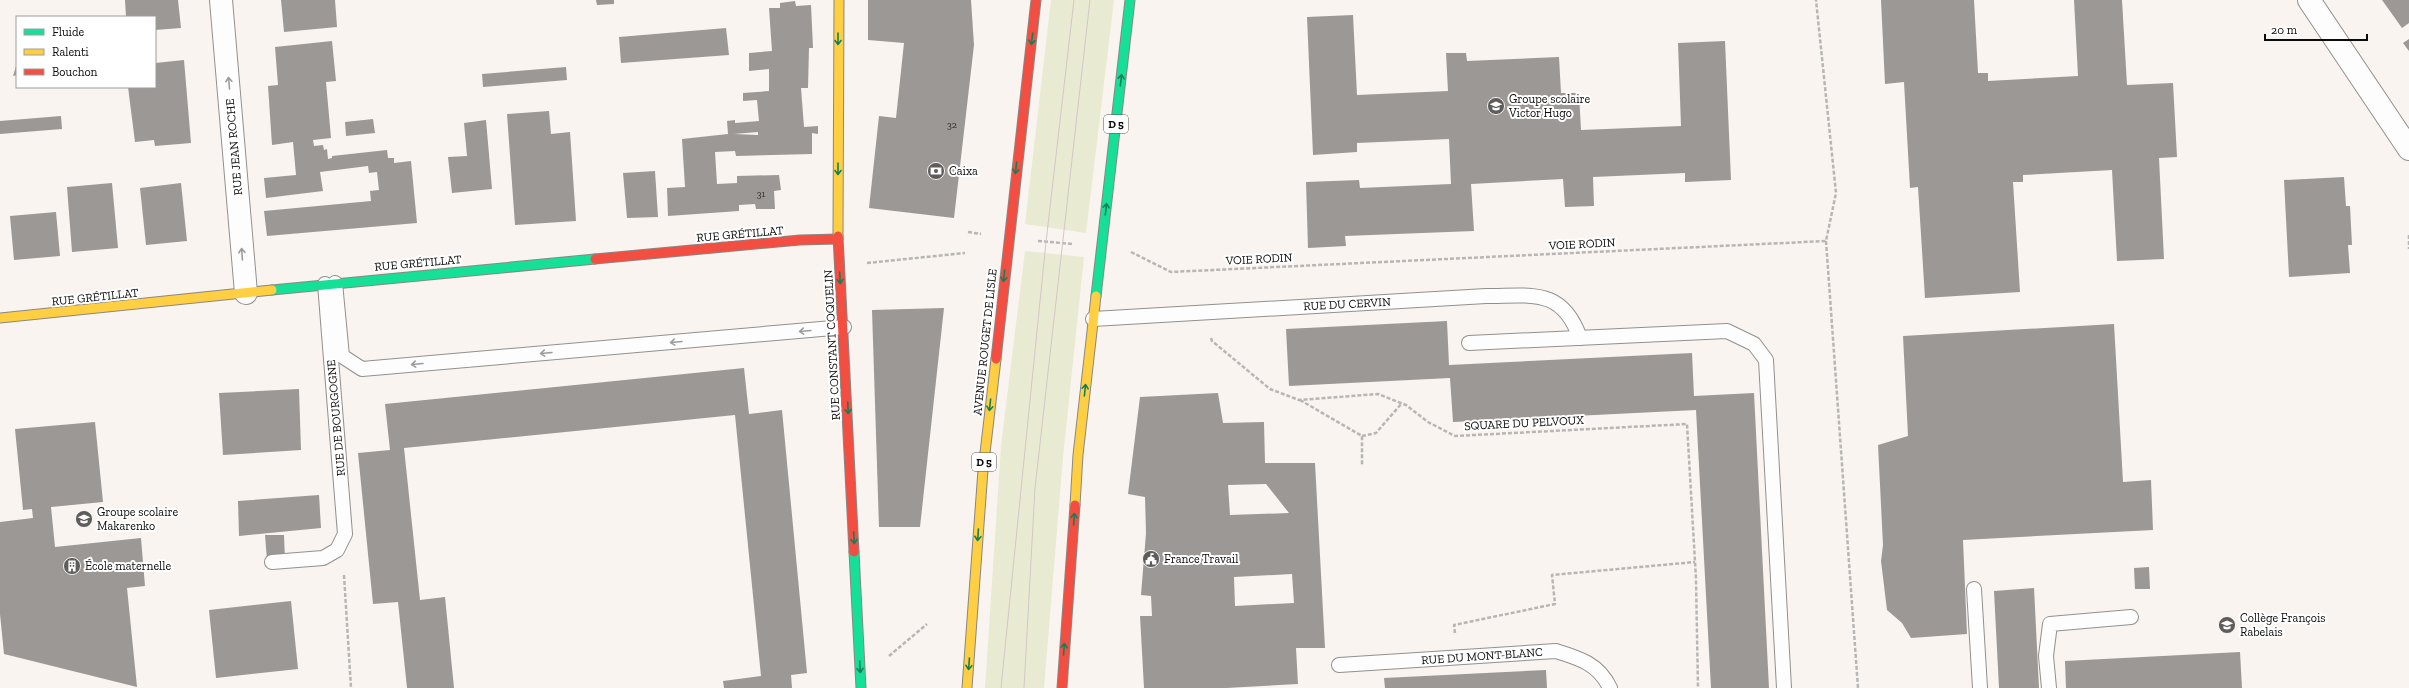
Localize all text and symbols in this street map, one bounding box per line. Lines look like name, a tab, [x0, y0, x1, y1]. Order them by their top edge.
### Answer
legend	[16, 16, 156, 88]
scale bar	[2265, 16, 2367, 42]
text: 20 m	[2271, 23, 2298, 37]
text: Fluide	[52, 25, 85, 39]
one-way arrow	[834, 32, 842, 45]
one-way arrow	[1028, 32, 1035, 45]
text: Ralenti	[52, 45, 89, 59]
text: Bouchon	[52, 65, 98, 79]
one-way arrow	[1117, 74, 1125, 87]
one-way arrow	[225, 77, 232, 90]
place label: Groupe scolaire Victor Hugo	[1508, 92, 1591, 120]
school or university icon: Groupe scolaire Victor Hugo	[1486, 96, 1506, 116]
street label: RUE JEAN ROCHE	[223, 98, 245, 196]
road number: D 5	[1104, 115, 1128, 133]
house number: 32	[947, 119, 957, 131]
bank icon: Caixa	[926, 161, 946, 181]
one-way arrow	[1012, 161, 1020, 174]
one-way arrow	[834, 162, 842, 175]
place label: Caixa	[949, 164, 978, 178]
house number: 31	[757, 188, 766, 200]
one-way arrow	[1102, 203, 1110, 216]
street label: RUE GRÉTILLAT	[696, 222, 785, 245]
street label: VOIE RODIN	[1547, 235, 1616, 253]
one-way arrow	[239, 248, 246, 261]
street label: VOIE RODIN	[1224, 250, 1293, 268]
street label: RUE GRÉTILLAT	[374, 251, 463, 274]
street label: AVENUE ROUGET DE LISLE	[970, 268, 1000, 416]
street label: RUE CONSTANT COQUELIN	[821, 269, 843, 421]
one-way arrow	[1000, 269, 1008, 282]
one-way arrow	[836, 271, 843, 284]
street label: RUE GRÉTILLAT	[51, 284, 140, 309]
street label: RUE DU CERVIN	[1303, 295, 1391, 313]
one-way arrow	[799, 327, 812, 334]
one-way arrow	[670, 338, 683, 345]
one-way arrow	[540, 349, 553, 356]
street label: RUE DE BOURGOGNE	[324, 359, 348, 477]
one-way arrow	[411, 360, 424, 368]
one-way arrow	[1082, 384, 1089, 397]
one-way arrow	[986, 398, 994, 411]
one-way arrow	[844, 401, 852, 414]
street label: SQUARE DU PELVOUX	[1464, 413, 1585, 433]
road number: D 5	[972, 453, 996, 471]
place label: Groupe scolaire Makarenko	[97, 505, 179, 533]
school or university icon: Groupe scolaire Makarenko	[74, 509, 94, 529]
one-way arrow	[1070, 513, 1077, 526]
one-way arrow	[975, 528, 982, 541]
one-way arrow	[851, 531, 858, 544]
public building icon: France Travail	[1141, 549, 1161, 569]
place label: France Travail	[1164, 552, 1238, 566]
building icon: École maternelle	[62, 556, 82, 576]
place label: École maternelle	[85, 558, 172, 573]
place label: Collège François Rabelais	[2240, 611, 2326, 639]
school or university icon: Collège François Rabelais	[2217, 615, 2237, 635]
one-way arrow	[1061, 643, 1068, 656]
street label: RUE DU MONT-BLANC	[1421, 645, 1543, 667]
one-way arrow	[965, 658, 972, 671]
one-way arrow	[857, 660, 864, 673]

